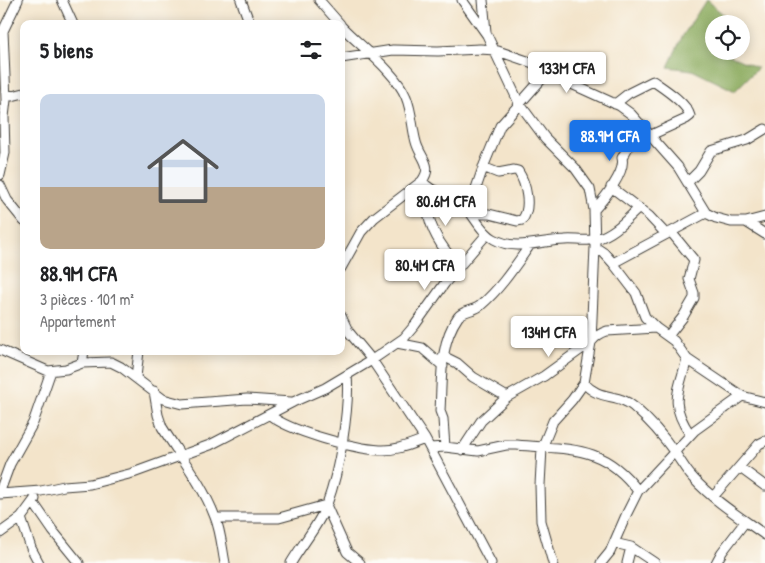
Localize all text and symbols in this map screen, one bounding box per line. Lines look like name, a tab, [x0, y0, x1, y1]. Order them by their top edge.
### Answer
map controls	[705, 15, 750, 60]
button: locate	[705, 15, 750, 60]
text: 5 biens	[40, 36, 93, 65]
icon: filters	[297, 36, 325, 64]
pin: 133M CFA	[515, 52, 619, 94]
text: 133M CFA	[539, 57, 595, 79]
pin: 88.9M CFA	[553, 120, 667, 162]
text: 88.9M CFA	[581, 125, 639, 147]
icon: home	[138, 126, 228, 216]
pin: 80.6M CFA	[389, 184, 503, 227]
text: 80.6M CFA	[416, 190, 476, 212]
pin: 80.4M CFA	[368, 248, 482, 291]
text: 80.4M CFA	[395, 254, 455, 276]
text: 88.9M CFA	[40, 259, 117, 288]
text: 3 pièces · 101 m²	[40, 288, 134, 310]
text: Appartement	[40, 310, 116, 332]
pin: 134M CFA	[497, 316, 601, 358]
text: 134M CFA	[522, 321, 576, 343]

